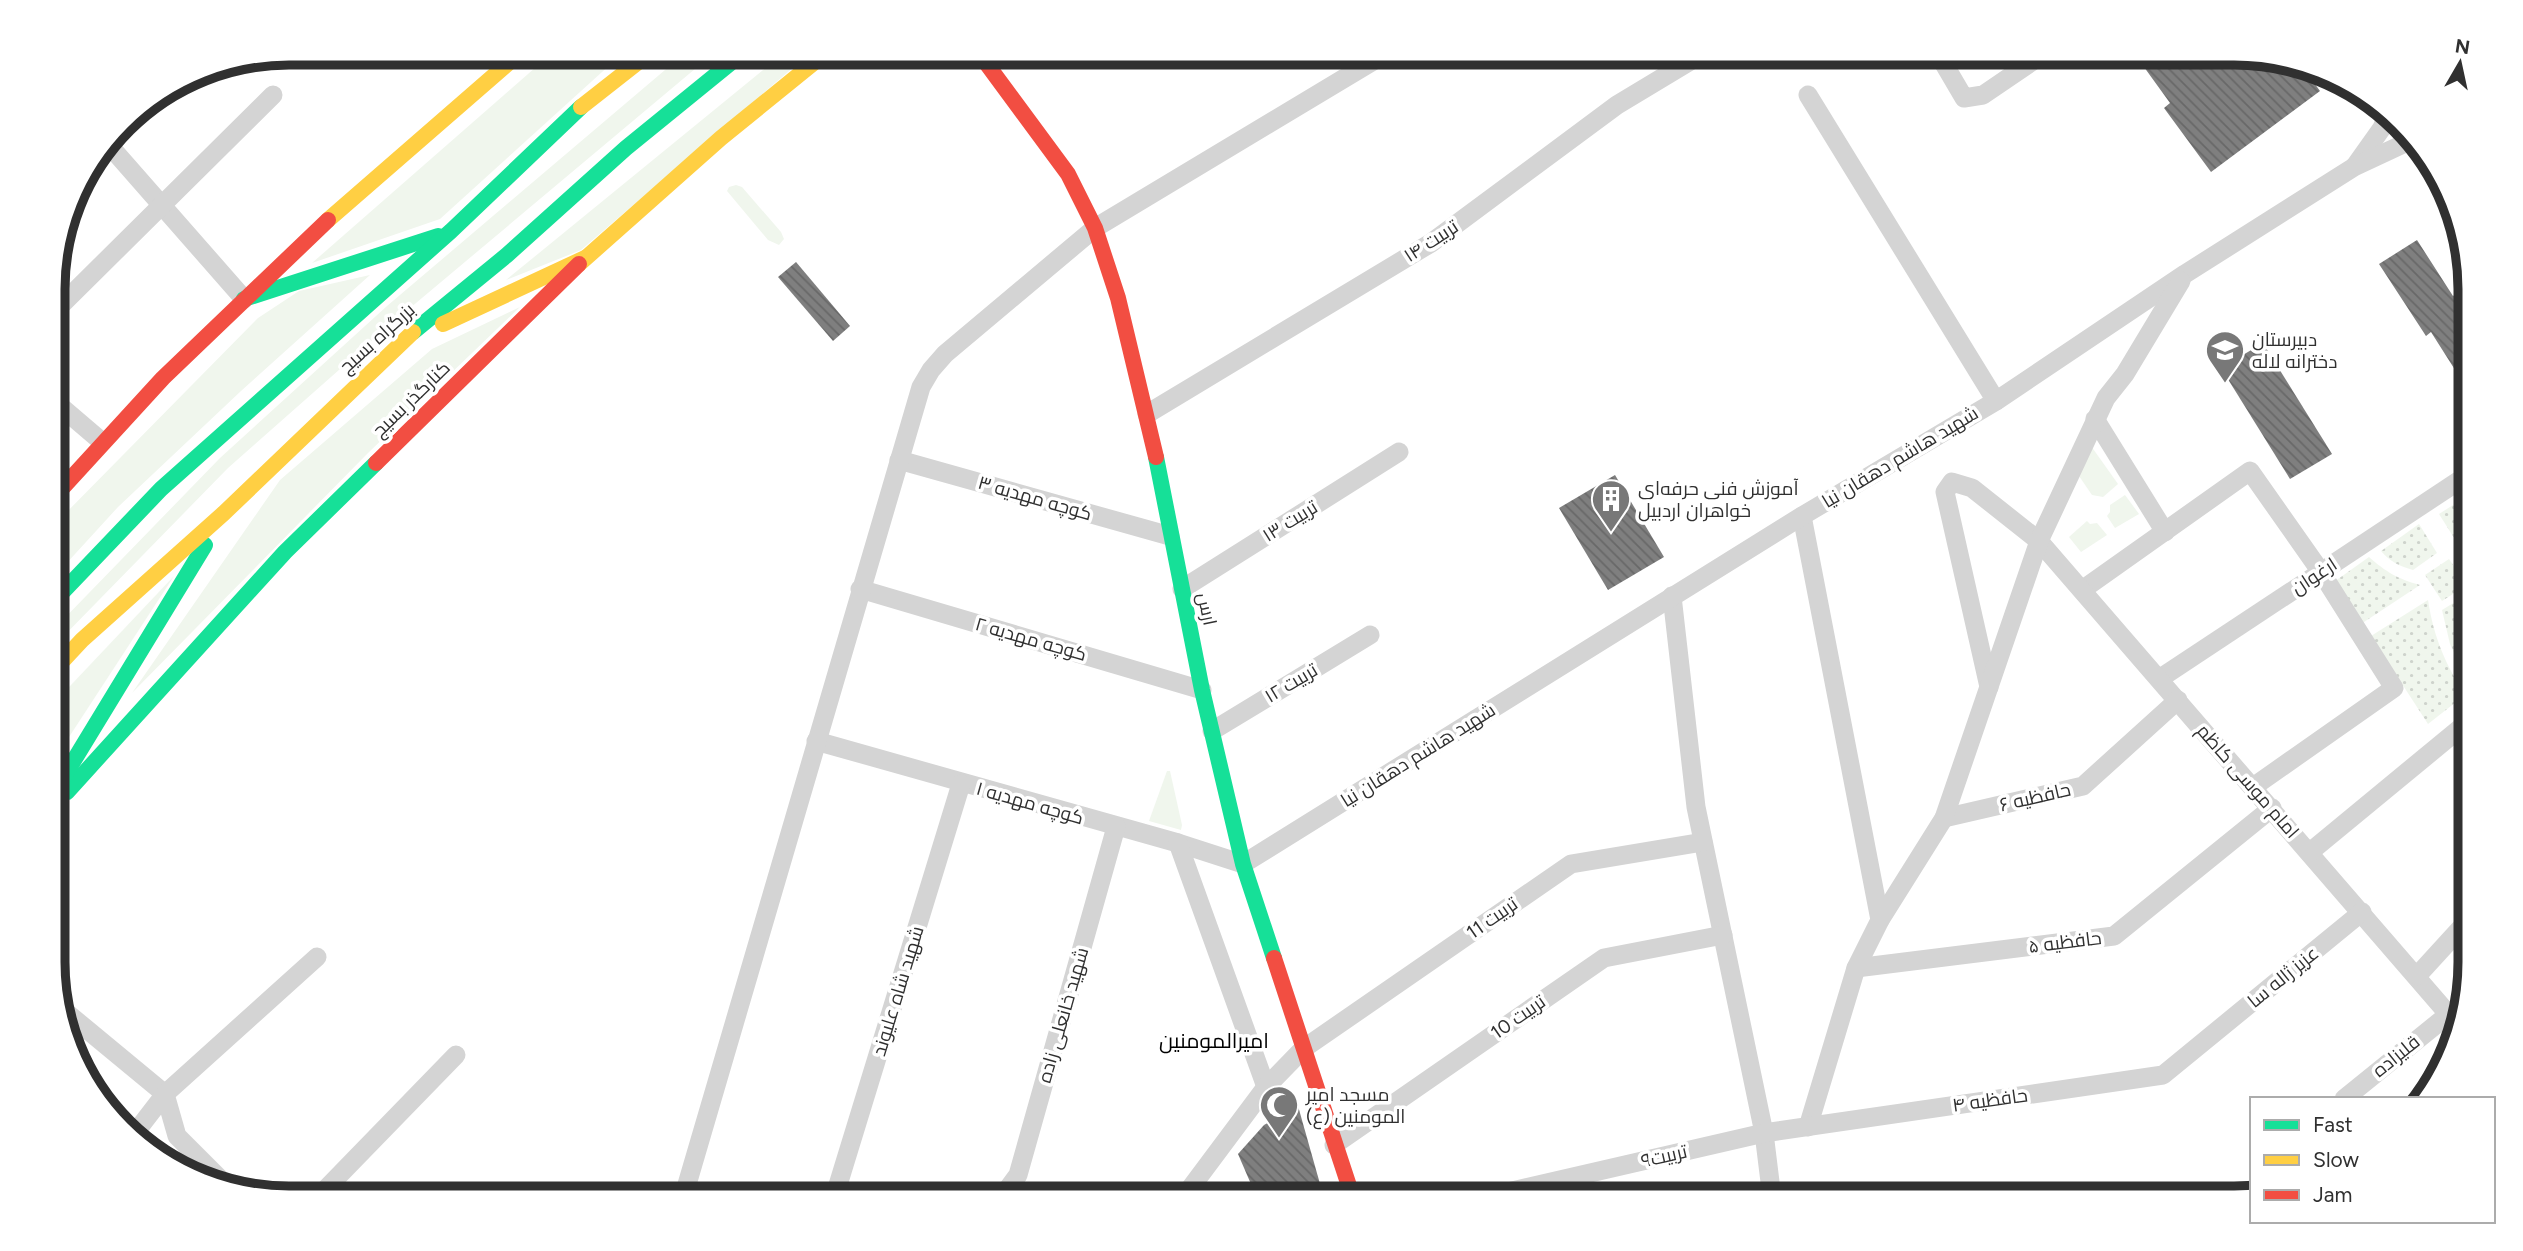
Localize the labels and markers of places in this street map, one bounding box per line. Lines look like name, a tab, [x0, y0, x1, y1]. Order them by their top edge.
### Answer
place label: دبیرستان دخترانه لاله	[2252, 328, 2337, 373]
school or university icon: دبیرستان دخترانه لاله	[2204, 329, 2246, 384]
place label: آموزش فنی حرفه‌ای خواهران اردبیل	[1638, 477, 1799, 522]
building icon: آموزش فنی حرفه‌ای خواهران اردبیل	[1590, 478, 1632, 533]
place label: مسجد امیر المومنین (ع)	[1305, 1083, 1405, 1130]
mosque icon: مسجد امیر المومنین (ع)	[1258, 1084, 1300, 1139]

